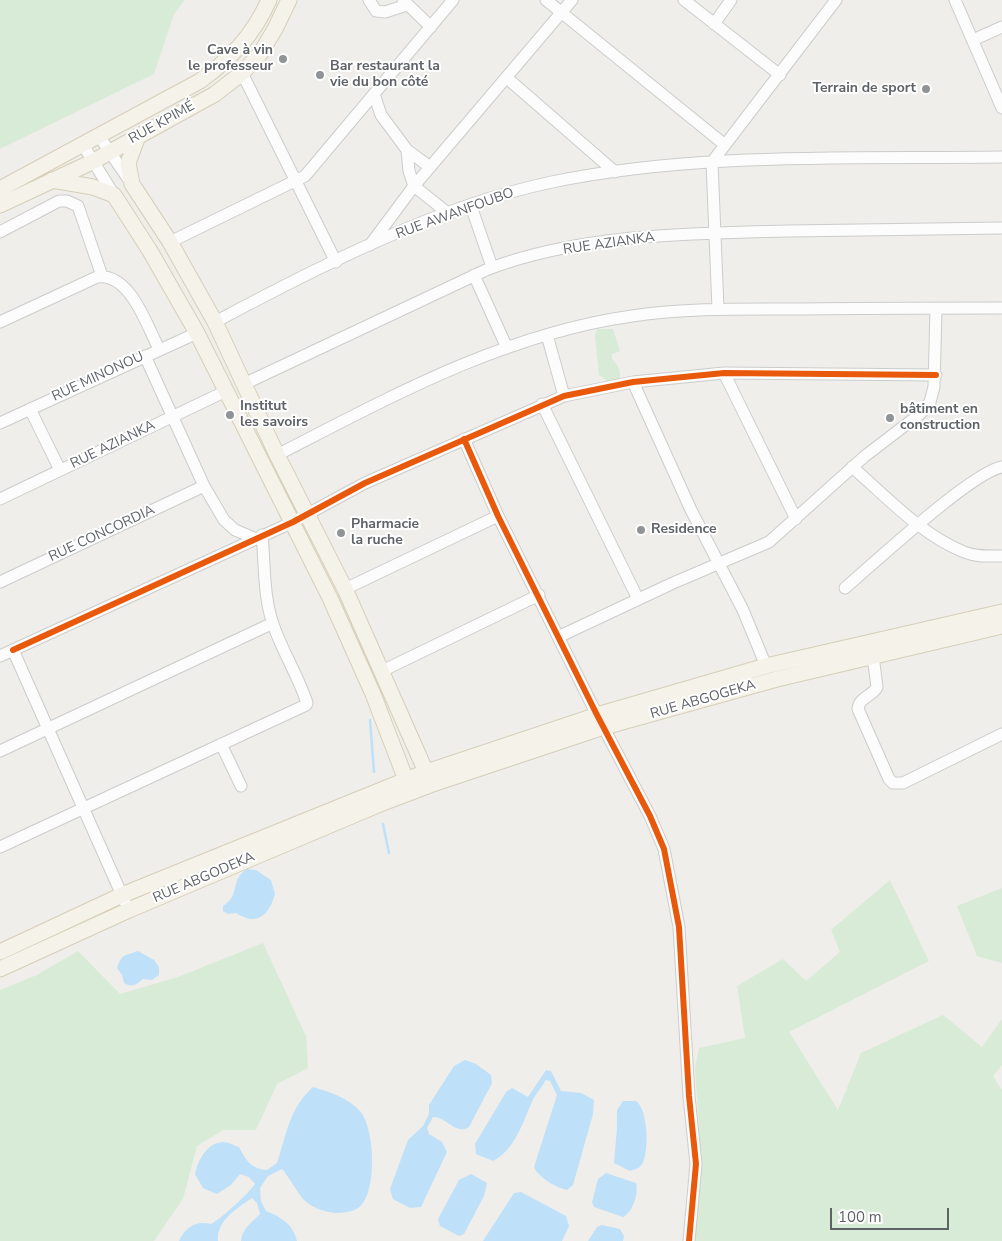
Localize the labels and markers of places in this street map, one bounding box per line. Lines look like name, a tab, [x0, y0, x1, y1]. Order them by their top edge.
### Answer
place label: Cave à vin le professeur	[188, 43, 273, 75]
marker: Cave à vin le professeur	[277, 53, 289, 65]
place label: Bar restaurant la vie du bon côté	[330, 59, 440, 92]
marker: Bar restaurant la vie du bon côté	[314, 69, 326, 81]
place label: Terrain de sport	[812, 81, 916, 97]
marker: Terrain de sport	[920, 83, 932, 95]
place label: Institut les savoirs	[240, 399, 308, 432]
place label: bâtiment en construction	[900, 402, 980, 434]
marker: Institut les savoirs	[224, 409, 236, 421]
marker: bâtiment en construction	[884, 412, 896, 424]
place label: Pharmacie la ruche	[351, 517, 419, 550]
place label: Residence	[651, 522, 717, 538]
marker: Residence	[635, 524, 647, 536]
marker: Pharmacie la ruche	[335, 527, 347, 539]

